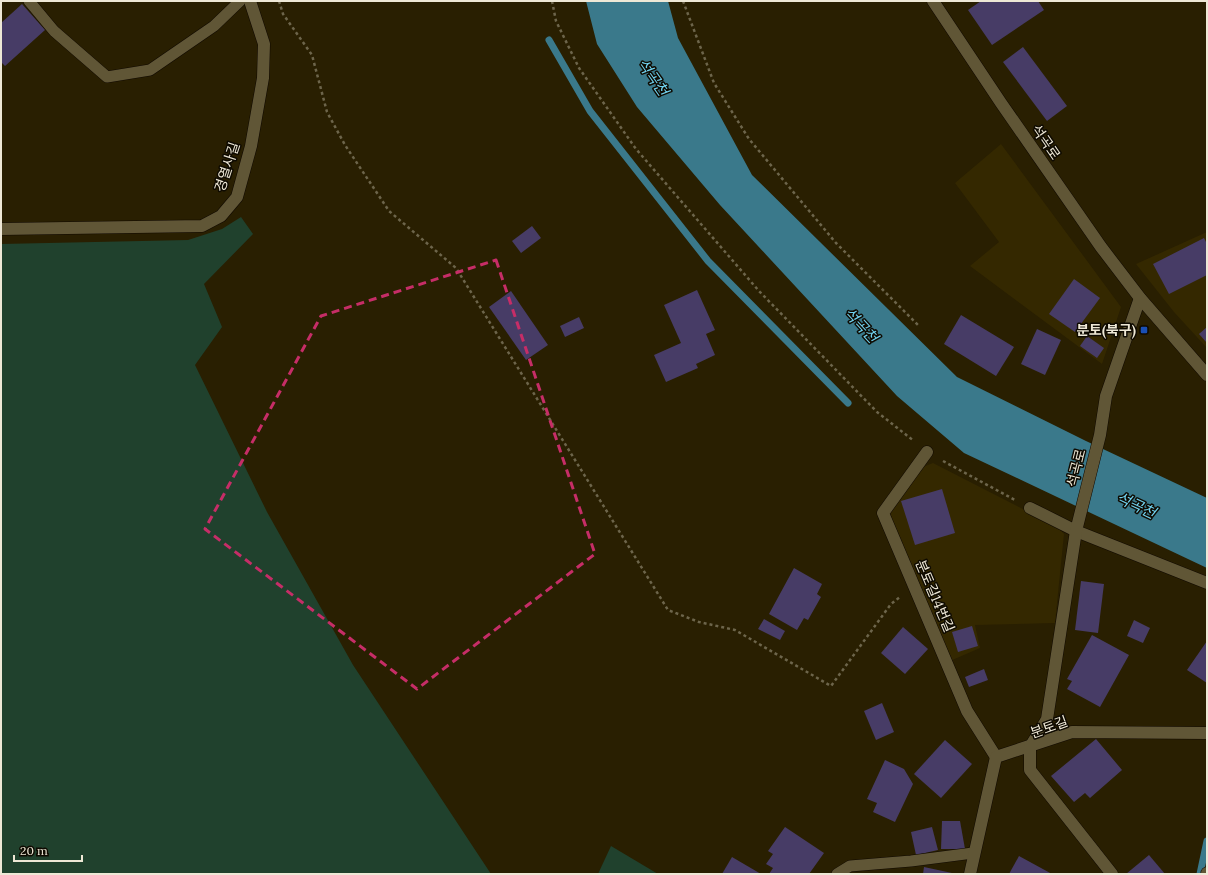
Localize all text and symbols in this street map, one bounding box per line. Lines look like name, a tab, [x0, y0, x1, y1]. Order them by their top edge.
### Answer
water label: 석곡천	[633, 55, 674, 101]
street label: 석곡로	[1028, 121, 1065, 163]
street label: 경열사길	[210, 140, 244, 194]
water label: 석곡천	[840, 303, 884, 348]
place label: 분토(북구)	[1076, 321, 1136, 339]
marker: 분토(북구)	[1139, 325, 1149, 335]
street label: 석곡로	[1063, 447, 1089, 489]
water label: 석곡천	[1113, 488, 1161, 523]
street label: 분토길14번길	[912, 557, 958, 635]
street label: 분토길	[1028, 712, 1070, 742]
scale bar	[14, 837, 82, 863]
text: 20 m	[20, 843, 48, 858]

